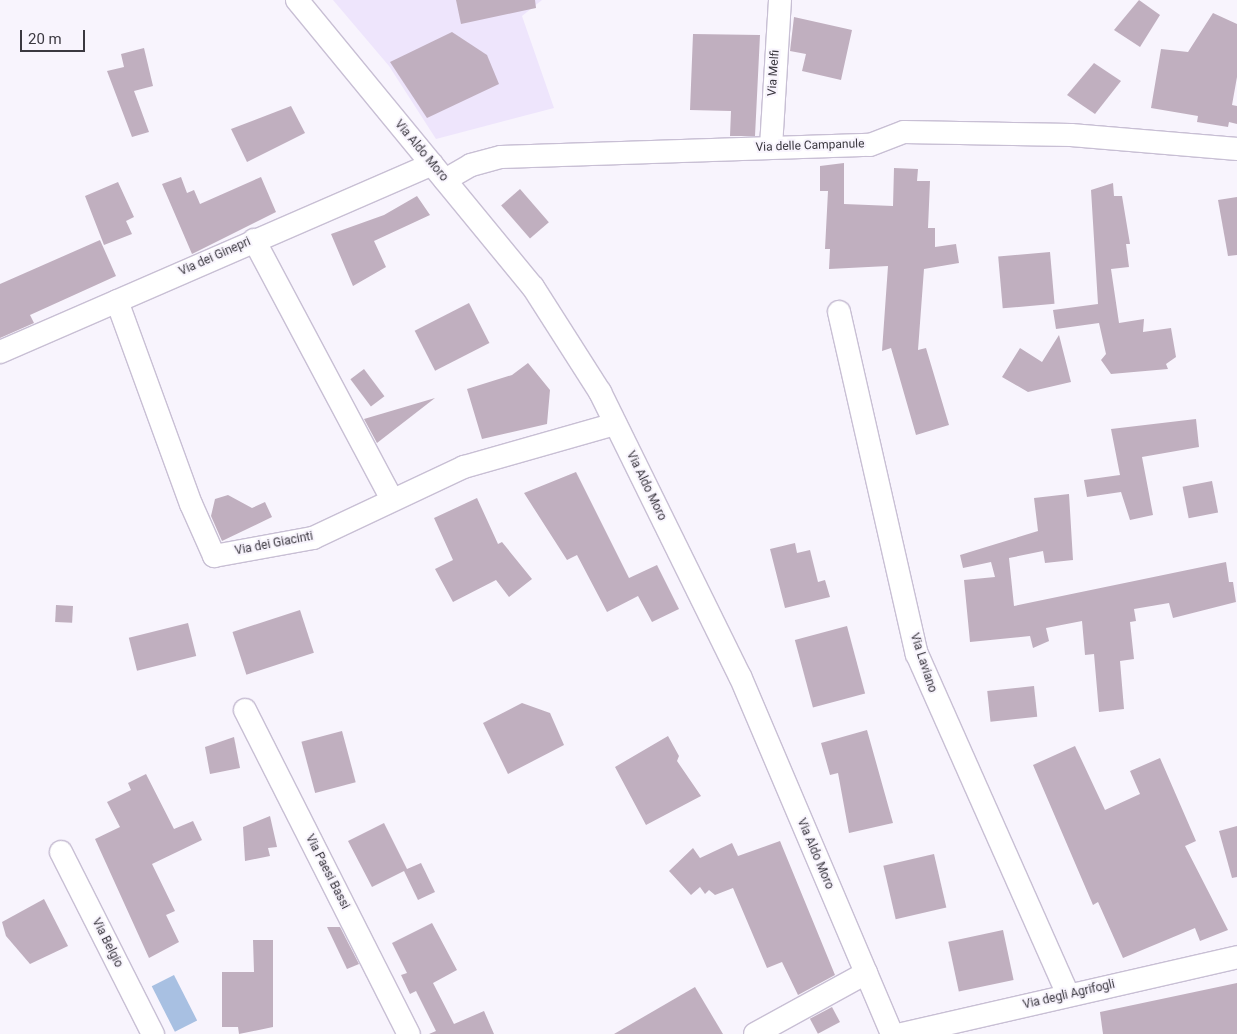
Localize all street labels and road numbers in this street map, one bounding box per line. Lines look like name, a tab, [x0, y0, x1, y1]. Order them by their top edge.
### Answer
street label: Via Melfi	[765, 49, 783, 97]
street label: Via Aldo Moro	[391, 117, 451, 185]
street label: Via delle Campanule	[755, 137, 865, 155]
street label: Via dei Ginepri	[177, 235, 253, 279]
street label: Via Aldo Moro	[623, 449, 669, 523]
street label: Via dei Giacinti	[234, 529, 314, 559]
street label: Via Laviano	[907, 631, 939, 695]
street label: Via Aldo Moro	[794, 816, 836, 892]
street label: Via Paesi Bassi	[302, 832, 352, 912]
street label: Via Belgio	[88, 916, 126, 970]
street label: Via degli Agrifogli	[1022, 977, 1116, 1013]

